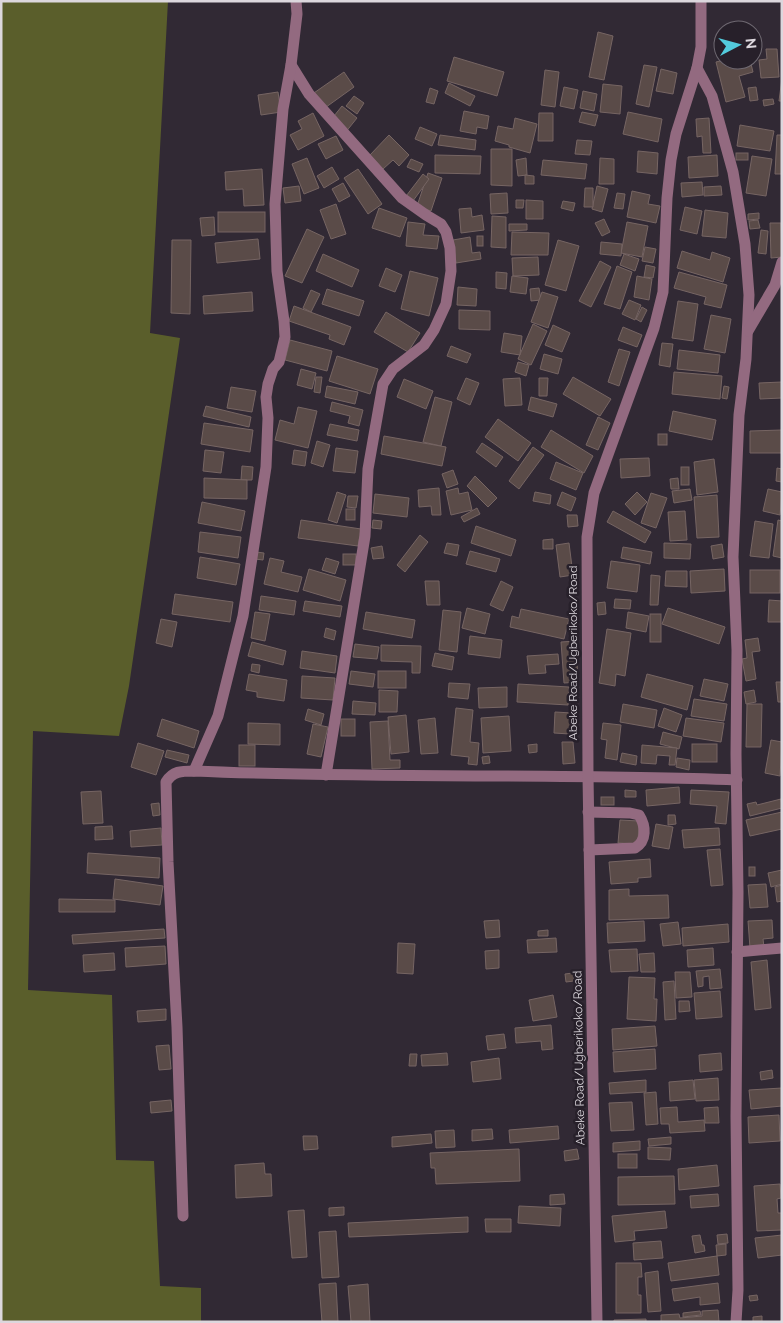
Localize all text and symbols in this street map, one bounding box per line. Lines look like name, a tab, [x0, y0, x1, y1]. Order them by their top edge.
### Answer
north arrow	[713, 20, 763, 70]
text: N	[742, 37, 759, 50]
street label: Abeke Road/Ugberikoko/Road	[566, 566, 580, 740]
street label: Abeke Road/Ugberikoko/Road	[570, 971, 588, 1145]

